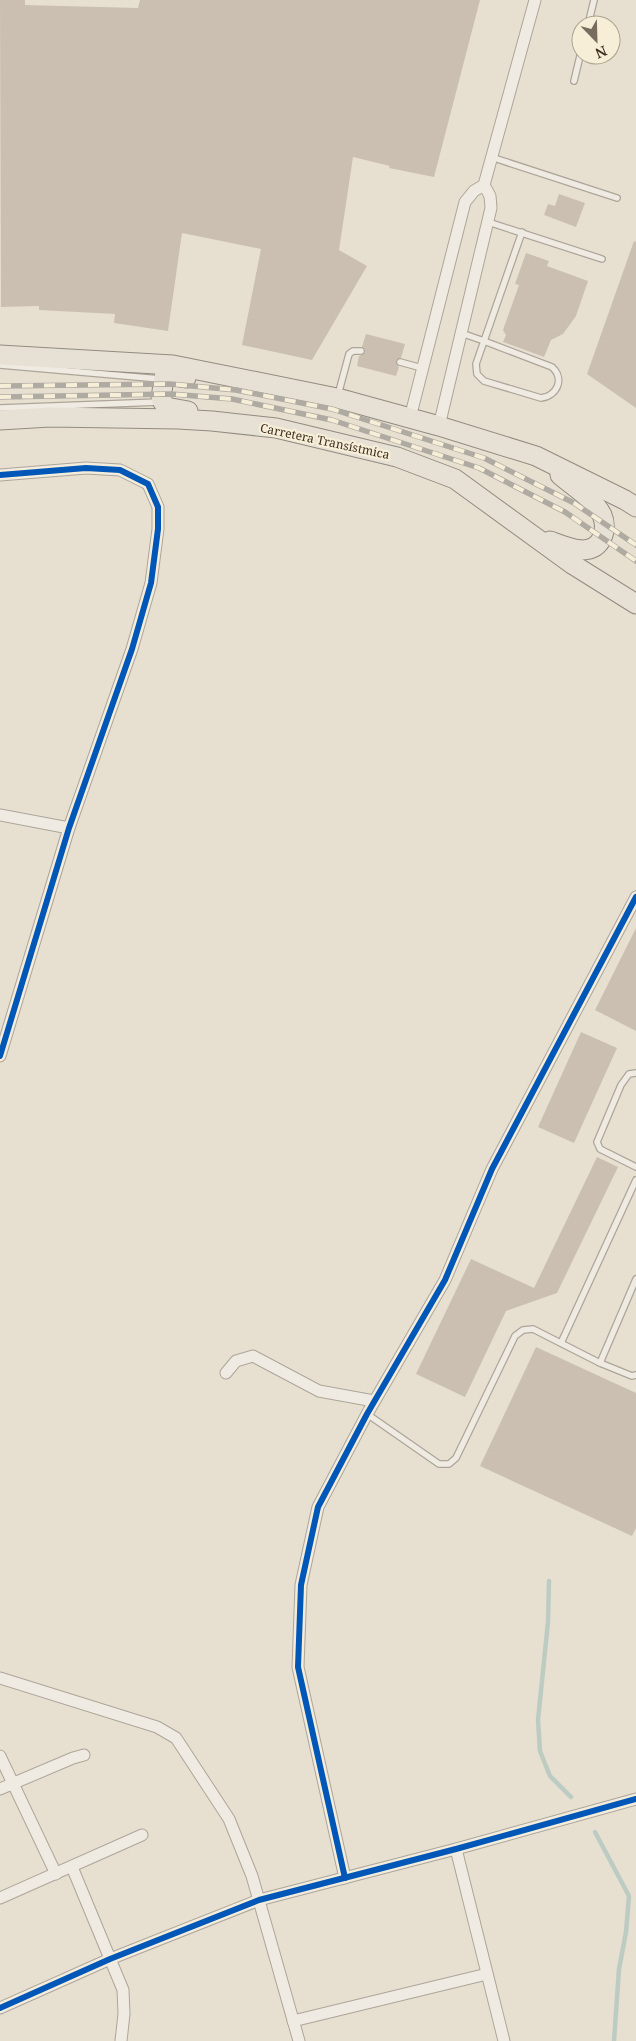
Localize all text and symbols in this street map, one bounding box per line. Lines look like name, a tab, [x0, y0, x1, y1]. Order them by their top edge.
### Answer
north arrow	[571, 15, 621, 65]
text: N	[592, 42, 610, 63]
street label: Carretera Transístmica	[259, 419, 391, 463]

